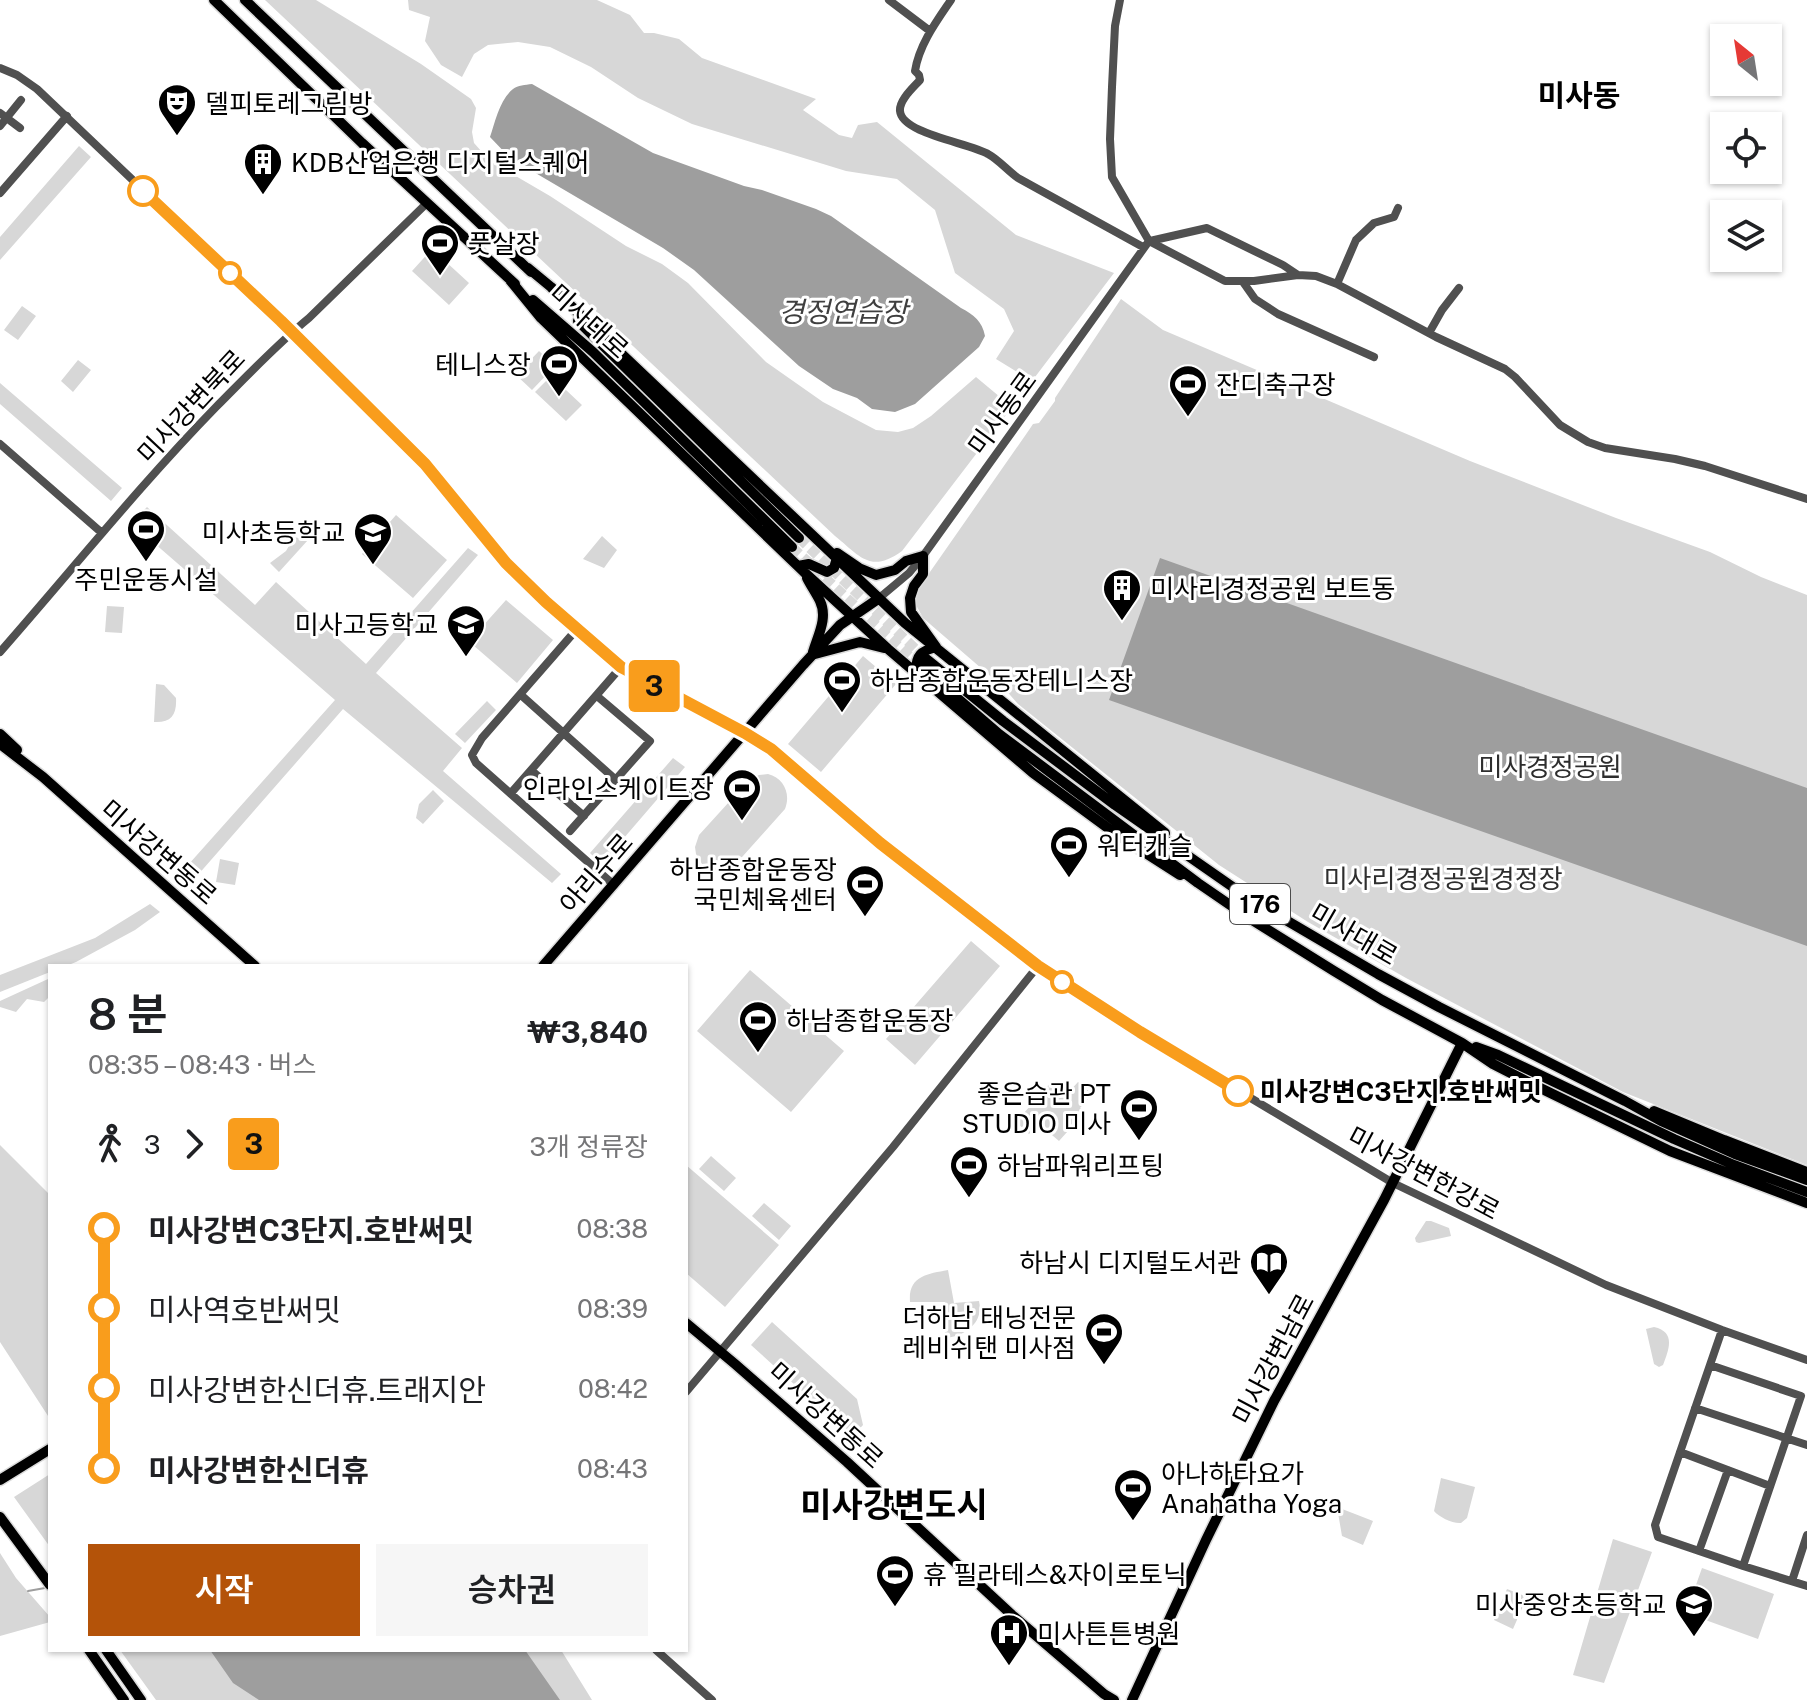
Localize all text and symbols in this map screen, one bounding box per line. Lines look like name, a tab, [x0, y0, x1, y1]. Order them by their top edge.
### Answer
north arrow	[1710, 24, 1782, 96]
map controls	[1710, 24, 1782, 272]
district label: 미사동	[1538, 77, 1620, 113]
theatre icon: 델피토레그림방	[156, 82, 198, 137]
place label: 델피토레그림방	[205, 88, 372, 119]
button: locate	[1710, 112, 1782, 184]
building icon: KDB산업은행 디지털스퀘어	[242, 141, 284, 196]
place label: KDB산업은행 디지털스퀘어	[291, 147, 590, 178]
unlabelled marker	[128, 176, 158, 206]
button: layers	[1710, 200, 1782, 272]
sports icon: 풋살장	[419, 222, 461, 277]
place label: 풋살장	[468, 228, 540, 259]
unlabelled marker	[219, 262, 241, 284]
street label: 미사대로	[543, 277, 635, 365]
water label: 경정연습장	[779, 295, 911, 328]
street label: 미사강변북로	[131, 343, 251, 469]
sports icon: 테니스장	[538, 343, 580, 398]
place label: 테니스장	[435, 349, 531, 380]
sports icon: 잔디축구장	[1167, 363, 1209, 418]
street label: 미사동로	[961, 365, 1043, 461]
place label: 잔디축구장	[1216, 369, 1336, 400]
sports icon: 주민운동시설	[125, 508, 167, 563]
school or university icon: 미사초등학교	[352, 511, 394, 566]
place label: 미사초등학교	[201, 517, 345, 548]
place label: 주민운동시설	[74, 564, 218, 595]
building icon: 미사리경정공원 보트동	[1101, 567, 1143, 622]
place label: 미사리경정공원 보트동	[1150, 573, 1396, 604]
school or university icon: 미사고등학교	[445, 603, 487, 658]
place label: 미사고등학교	[294, 609, 438, 640]
sports icon: 하남종합운동장테니스장	[821, 659, 863, 714]
line badge: 3	[628, 660, 680, 712]
place label: 하남종합운동장테니스장	[870, 665, 1133, 696]
text: 3	[645, 669, 663, 702]
park label: 미사경정공원	[1478, 751, 1622, 782]
sports icon: 인라인스케이트장	[721, 767, 763, 822]
place label: 인라인스케이트장	[523, 773, 714, 804]
street label: 미사강변동로	[95, 793, 223, 911]
sports icon: 워터캐슬	[1048, 824, 1090, 879]
street label: 아리수로	[553, 827, 639, 919]
place label: 워터캐슬	[1097, 830, 1193, 861]
place label: 하남종합운동장 국민체육센터	[670, 854, 837, 915]
sports icon: 하남종합운동장 국민체육센터	[844, 863, 886, 918]
park label: 미사리경정공원경정장	[1323, 863, 1563, 894]
road number: 176	[1230, 884, 1290, 924]
street label: 미사대로	[1305, 897, 1403, 971]
unlabelled marker	[1051, 971, 1073, 993]
text: 8 분	[88, 988, 168, 1040]
sports icon: 하남종합운동장	[737, 999, 779, 1054]
place label: 하남종합운동장	[786, 1005, 953, 1036]
text: ₩3,840	[527, 1014, 648, 1050]
text: 08:35 – 08:43 · 버스	[88, 1049, 317, 1080]
marker: 미사강변C3단지.호반써밋	[1223, 1076, 1253, 1106]
place label: 미사강변C3단지.호반써밋	[1260, 1076, 1542, 1107]
place label: 좋은습관 PT STUDIO 미사	[962, 1078, 1111, 1139]
sports icon: 좋은습관 PT STUDIO 미사	[1118, 1087, 1160, 1142]
street label: 미사강변한강로	[1343, 1120, 1505, 1226]
icon: walk	[88, 1122, 132, 1166]
icon: forward	[172, 1122, 216, 1166]
text: 3	[244, 1127, 263, 1160]
text: 3	[144, 1129, 160, 1160]
text: 3개 정류장	[530, 1131, 648, 1162]
sports icon: 하남파워리프팅	[948, 1144, 990, 1199]
place label: 하남파워리프팅	[997, 1150, 1164, 1181]
text: 미사강변C3단지.호반써밋	[148, 1212, 474, 1248]
text: 08:38	[577, 1213, 648, 1244]
library icon: 하남시 디지털도서관	[1248, 1241, 1290, 1296]
place label: 하남시 디지털도서관	[1019, 1247, 1241, 1278]
street label: 미사강변남로	[1226, 1288, 1320, 1430]
text: 미사역호반써밋	[148, 1292, 341, 1328]
text: 08:39	[577, 1293, 648, 1324]
place label: 더하남 태닝전문 레비쉬탠 미사점	[902, 1302, 1076, 1363]
sports icon: 더하남 태닝전문 레비쉬탠 미사점	[1083, 1311, 1125, 1366]
street label: 미사강변동로	[762, 1355, 890, 1475]
text: 미사강변한신더휴.트래지안	[148, 1372, 486, 1408]
text: 08:42	[578, 1373, 648, 1404]
text: 미사강변한신더휴	[148, 1452, 369, 1488]
text: 08:43	[577, 1453, 648, 1484]
place label: 아나하타요가 Anahatha Yoga	[1161, 1458, 1342, 1519]
sports icon: 아나하타요가 Anahatha Yoga	[1112, 1467, 1154, 1522]
district label: 미사강변도시	[800, 1485, 988, 1525]
button: 시작	[88, 1544, 360, 1636]
button: 승차권	[376, 1544, 648, 1636]
sports icon: 휴 필라테스&자이로토닉	[874, 1553, 916, 1608]
place label: 휴 필라테스&자이로토닉	[923, 1559, 1187, 1590]
school or university icon: 미사중앙초등학교	[1673, 1583, 1715, 1638]
place label: 미사중앙초등학교	[1475, 1589, 1666, 1620]
hospital icon: 미사튼튼병원	[988, 1612, 1030, 1667]
place label: 미사튼튼병원	[1037, 1618, 1181, 1649]

